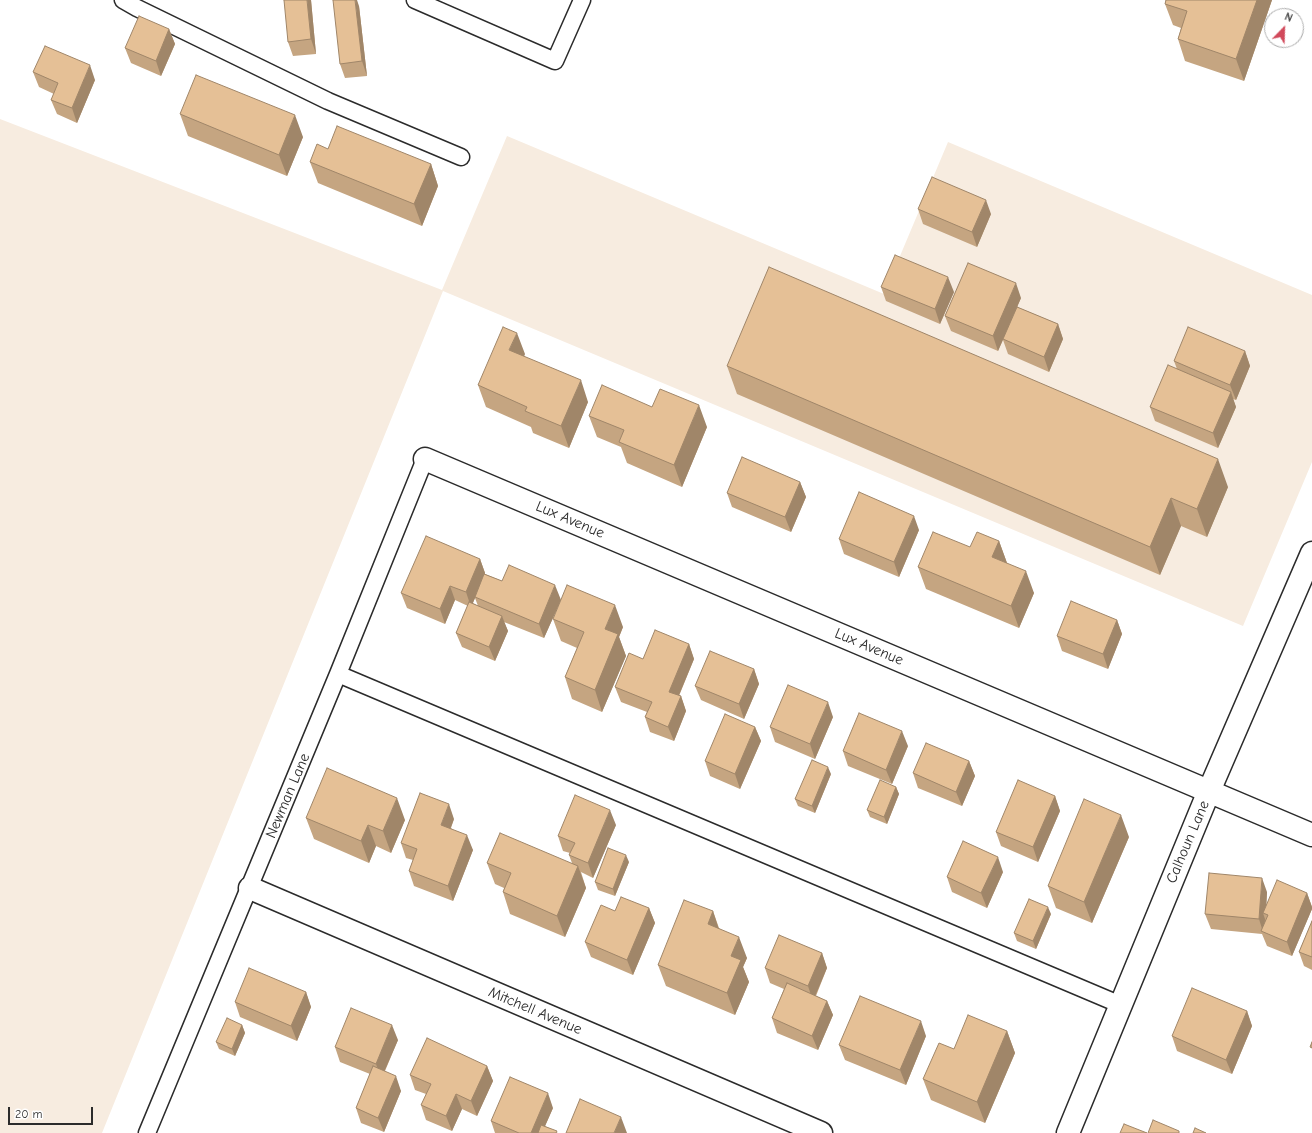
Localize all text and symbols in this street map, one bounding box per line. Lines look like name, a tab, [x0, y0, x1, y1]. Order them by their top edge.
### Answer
north arrow	[1264, 8, 1304, 48]
text: N	[1283, 10, 1294, 25]
street label: Lux Avenue	[533, 497, 607, 543]
street label: Lux Avenue	[832, 624, 906, 670]
street label: Newman Lane	[262, 751, 314, 841]
street label: Calhoun Lane	[1163, 798, 1213, 886]
street label: Mitchell Avenue	[486, 983, 584, 1039]
scale bar	[10, 1099, 95, 1125]
text: 20 m	[15, 1107, 43, 1121]

